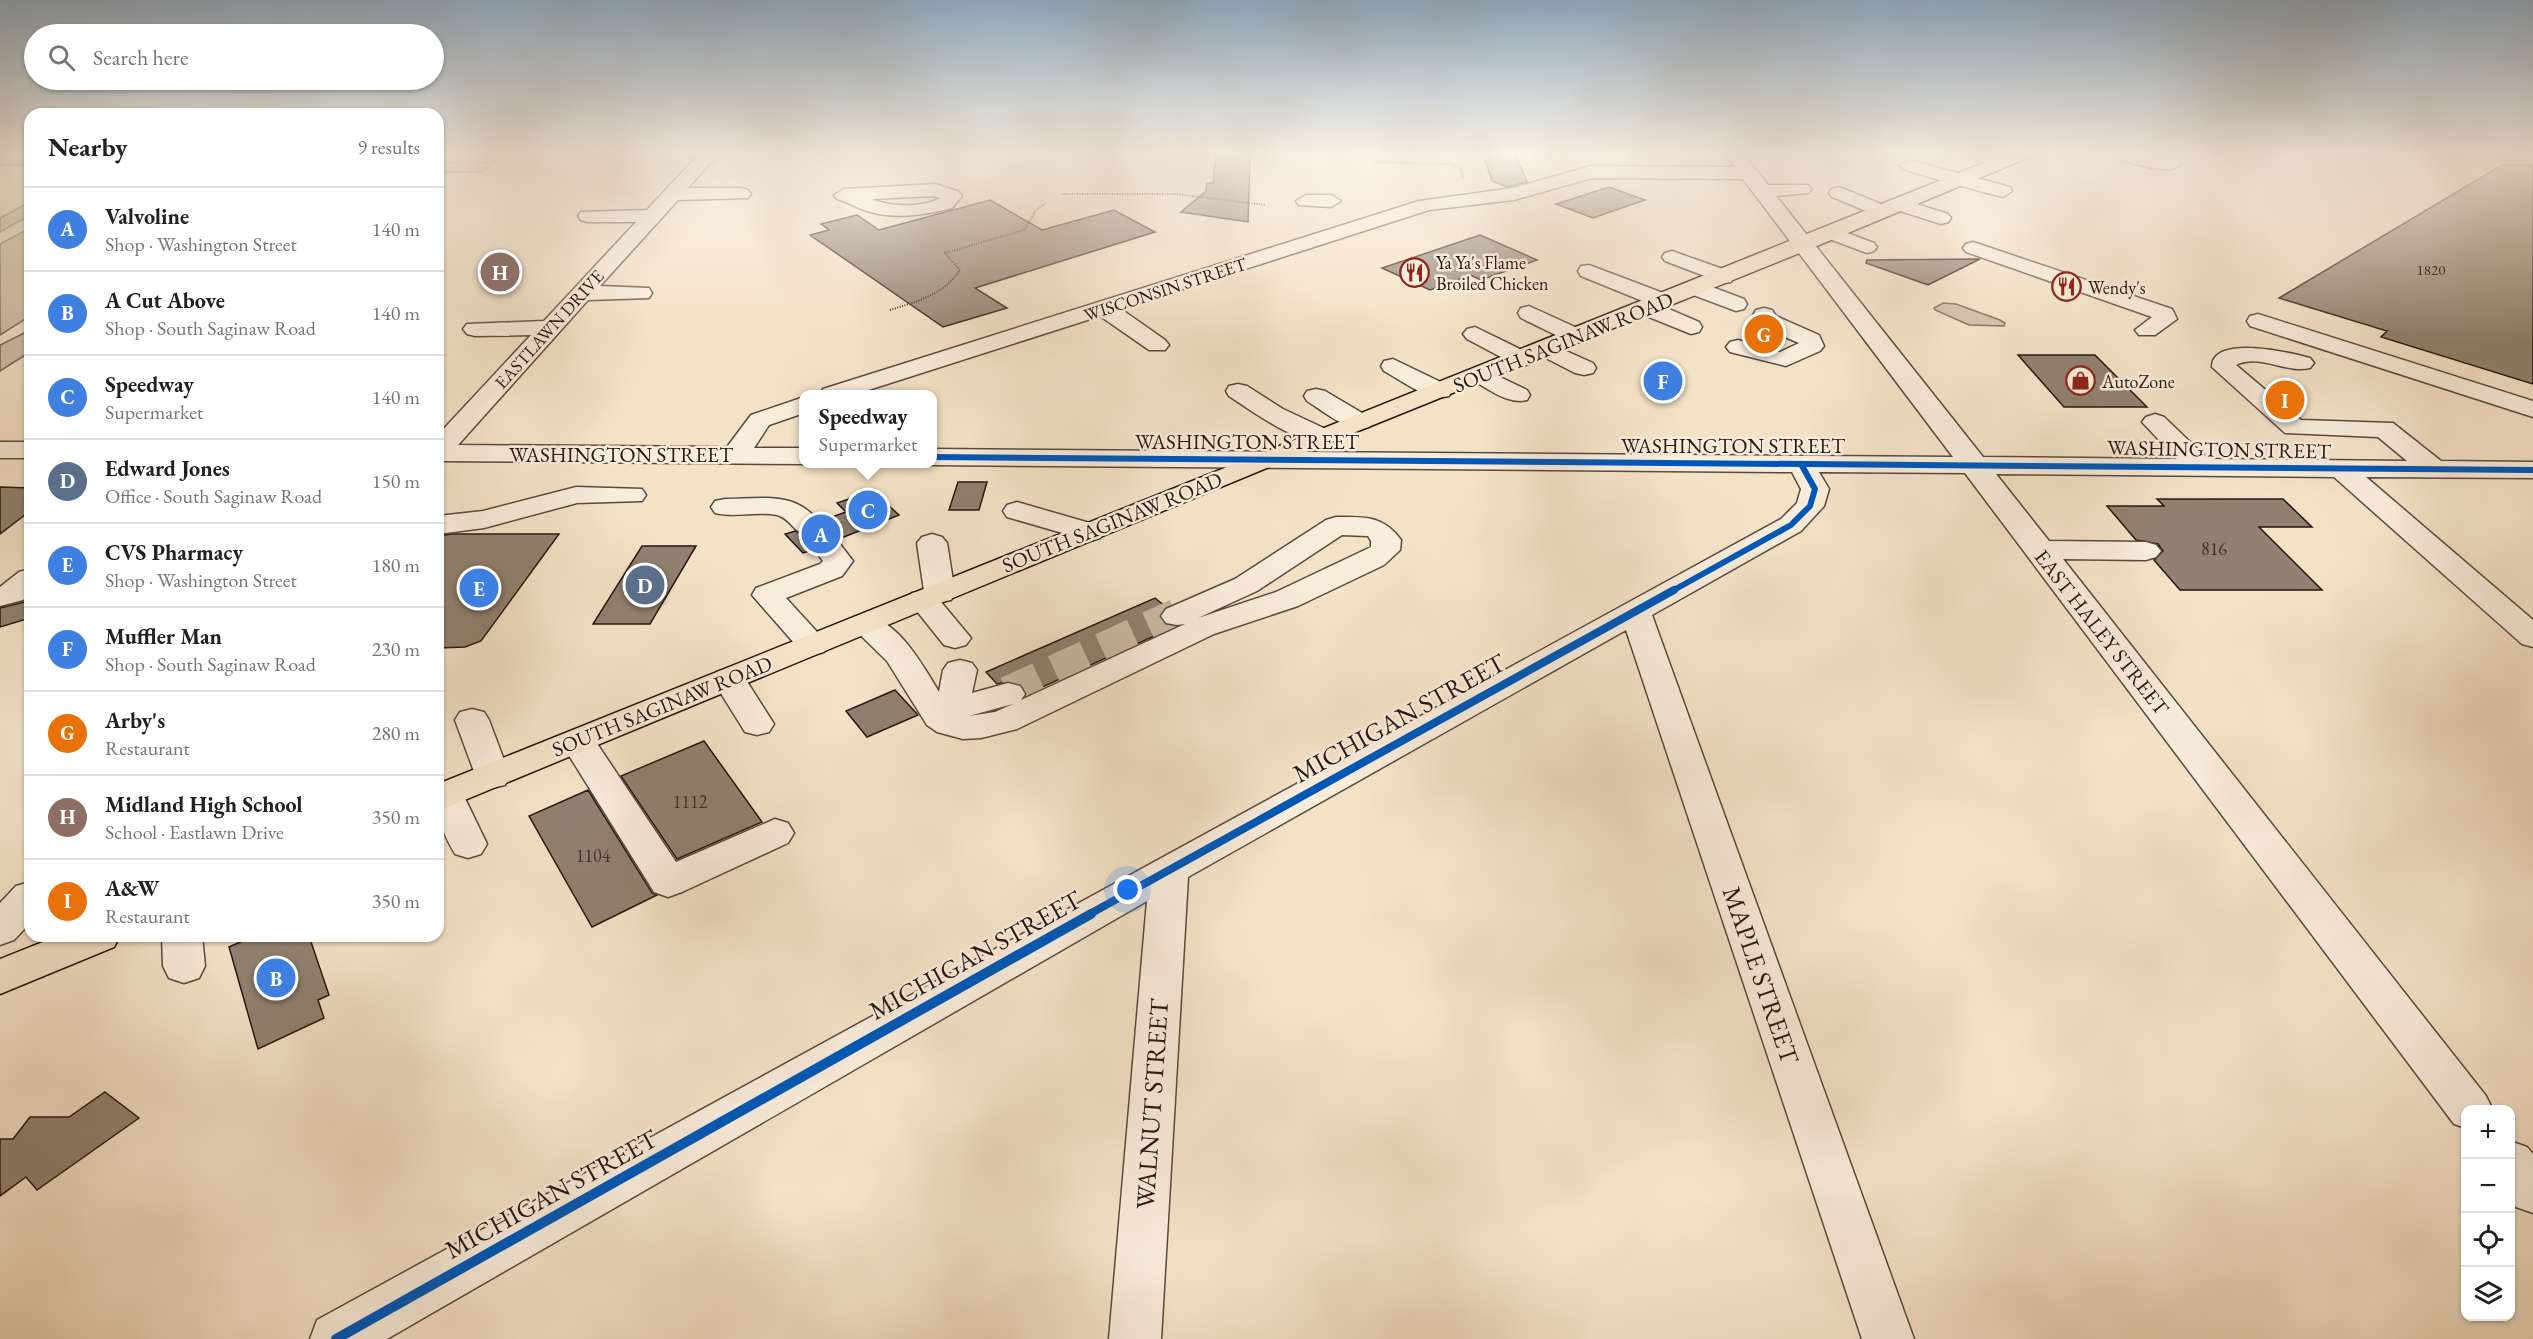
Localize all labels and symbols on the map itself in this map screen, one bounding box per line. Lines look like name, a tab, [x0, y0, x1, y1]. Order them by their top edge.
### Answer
pin: H	[480, 250, 520, 294]
place label: Ya Ya's Flame Broiled Chicken	[1436, 251, 1549, 295]
street label: WISCONSIN STREET	[1081, 252, 1250, 326]
restaurant icon: Ya Ya's Flame Broiled Chicken	[1399, 256, 1431, 288]
house number: 1820	[2417, 260, 2445, 279]
street label: EASTLAWN DRIVE	[489, 265, 609, 393]
restaurant icon: Wendy's	[2051, 271, 2083, 303]
place label: Wendy's	[2088, 276, 2146, 299]
street label: SOUTH SAGINAW ROAD	[1449, 285, 1677, 399]
pin: G	[1744, 312, 1784, 356]
pin: F	[1644, 358, 1682, 404]
shop icon: AutoZone	[2065, 365, 2097, 397]
place label: AutoZone	[2101, 370, 2175, 393]
pin: I	[2266, 378, 2304, 422]
street label: WASHINGTON STREET	[1135, 428, 1360, 455]
street label: WASHINGTON STREET	[1621, 432, 1846, 459]
street label: WASHINGTON STREET	[2107, 434, 2332, 464]
street label: WASHINGTON STREET	[509, 441, 734, 468]
street label: SOUTH SAGINAW ROAD	[998, 465, 1226, 579]
pin: C	[848, 488, 888, 532]
pin: A	[802, 512, 840, 556]
house number: 816	[2201, 537, 2227, 560]
street label: EAST HALEY STREET	[2029, 544, 2176, 721]
pin: D	[626, 562, 664, 608]
pin: E	[460, 566, 498, 610]
street label: MICHIGAN STREET	[1287, 645, 1512, 791]
street label: SOUTH SAGINAW ROAD	[548, 649, 776, 763]
house number: 1112	[673, 790, 708, 813]
house number: 1104	[576, 844, 611, 867]
your location	[1113, 875, 1142, 904]
street label: MICHIGAN STREET	[863, 882, 1088, 1028]
street label: MAPLE STREET	[1715, 882, 1807, 1069]
pin: B	[256, 956, 296, 1000]
street label: WALNUT STREET	[1128, 997, 1176, 1210]
street label: MICHIGAN STREET	[439, 1121, 664, 1267]

